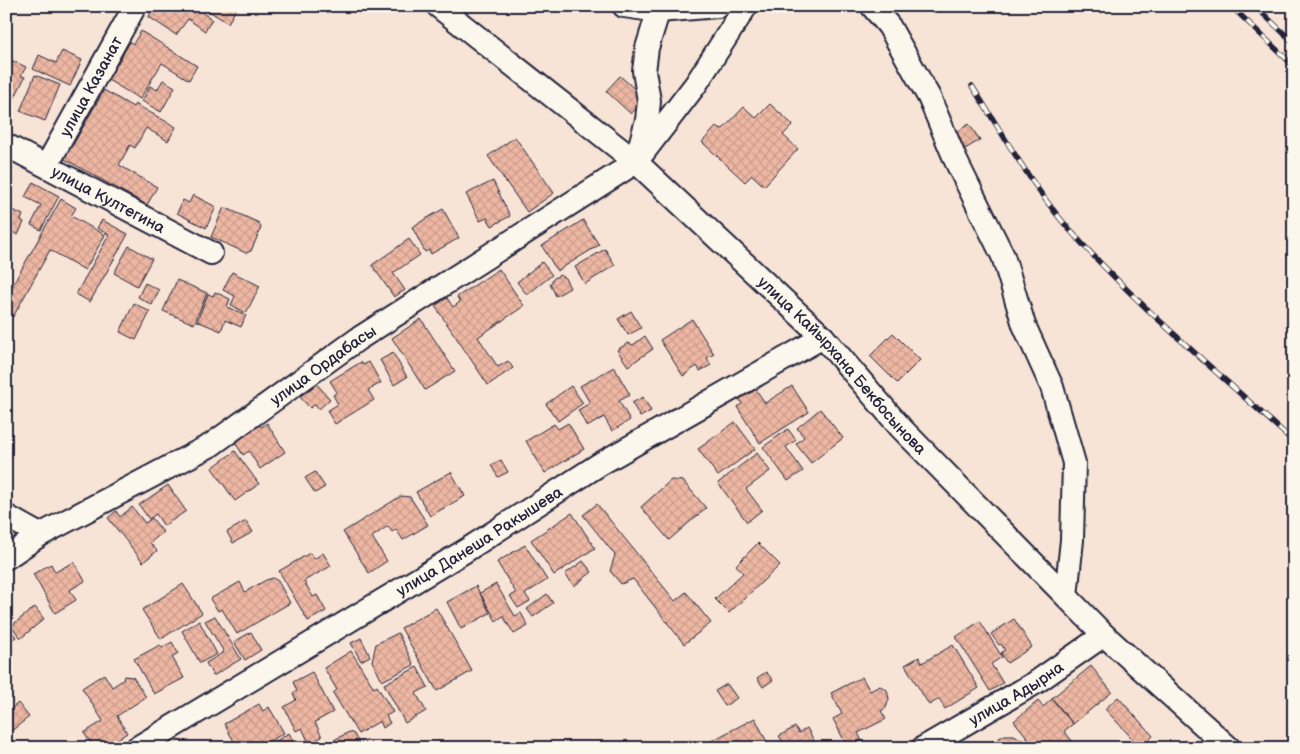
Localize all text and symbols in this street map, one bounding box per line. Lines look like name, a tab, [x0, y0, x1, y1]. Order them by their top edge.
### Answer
street label: улица Казанат	[57, 33, 127, 140]
street label: улица Култегина	[48, 163, 168, 238]
street label: улица Кайырхана Бекбосынова	[753, 273, 930, 459]
street label: улица Ордабасы	[267, 322, 380, 410]
street label: улица Данеша Ракышева	[393, 482, 567, 601]
street label: улица Адырна	[966, 658, 1068, 730]

